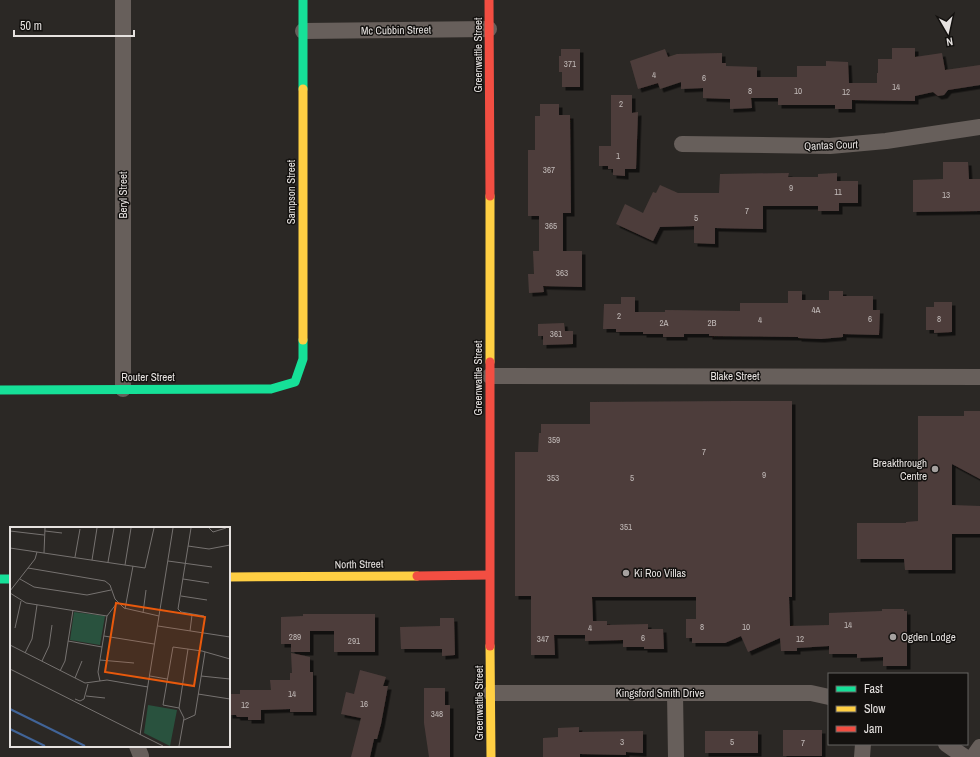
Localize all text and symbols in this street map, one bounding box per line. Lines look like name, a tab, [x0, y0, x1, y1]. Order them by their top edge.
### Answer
scale bar	[14, 12, 134, 38]
north arrow	[928, 12, 968, 52]
street label: Greenwattle Street	[471, 17, 485, 93]
text: 50 m	[20, 18, 42, 34]
street label: Mc Cubbin Street	[361, 22, 432, 38]
text: N	[945, 34, 954, 49]
house number: 371	[564, 58, 576, 70]
house number: 4	[652, 69, 656, 81]
house number: 6	[702, 72, 706, 84]
house number: 14	[892, 81, 900, 93]
house number: 8	[748, 85, 752, 97]
house number: 10	[794, 85, 802, 97]
house number: 12	[842, 86, 850, 98]
house number: 2	[619, 98, 623, 110]
street label: Qantas Court	[804, 137, 859, 153]
house number: 1	[616, 150, 620, 162]
street label: Sampson Street	[284, 159, 298, 224]
house number: 367	[543, 164, 555, 176]
street label: Beryl Street	[116, 171, 130, 219]
house number: 9	[789, 182, 793, 194]
house number: 11	[834, 186, 842, 198]
house number: 13	[942, 189, 950, 201]
house number: 7	[745, 205, 749, 217]
house number: 5	[694, 212, 698, 224]
house number: 365	[545, 220, 557, 232]
house number: 363	[556, 267, 568, 279]
house number: 4A	[811, 304, 821, 316]
house number: 2	[617, 310, 621, 322]
house number: 6	[868, 313, 872, 325]
house number: 8	[937, 313, 941, 325]
house number: 4	[758, 314, 762, 326]
house number: 2A	[659, 317, 669, 329]
house number: 2B	[707, 317, 717, 329]
house number: 361	[550, 328, 562, 340]
street label: Greenwattle Street	[471, 340, 485, 416]
street label: Blake Street	[710, 369, 760, 383]
street label: Router Street	[121, 370, 175, 384]
house number: 359	[548, 434, 560, 446]
house number: 7	[702, 446, 706, 458]
place label: Breakthrough Centre	[873, 456, 927, 483]
marker: Breakthrough Centre	[930, 464, 940, 474]
house number: 9	[762, 469, 766, 481]
house number: 353	[547, 472, 559, 484]
house number: 5	[630, 472, 634, 484]
house number: 351	[620, 521, 632, 533]
inset map	[10, 527, 230, 747]
street label: North Street	[335, 557, 384, 571]
place label: Ki Roo Villas	[634, 566, 686, 580]
marker: Ki Roo Villas	[621, 568, 631, 578]
house number: 14	[844, 619, 852, 631]
house number: 8	[700, 621, 704, 633]
house number: 10	[742, 621, 750, 633]
house number: 4	[588, 622, 592, 634]
place label: Ogden Lodge	[901, 630, 956, 644]
house number: 289	[289, 631, 301, 643]
house number: 6	[641, 632, 645, 644]
marker: Ogden Lodge	[888, 632, 898, 642]
house number: 347	[537, 633, 549, 645]
house number: 12	[796, 633, 804, 645]
house number: 291	[348, 635, 360, 647]
street label: Greenwattle Street	[472, 665, 486, 741]
legend	[828, 673, 968, 745]
text: Fast	[864, 681, 883, 697]
street label: Kingsford Smith Drive	[616, 686, 704, 700]
house number: 14	[288, 688, 296, 700]
house number: 16	[360, 698, 368, 710]
house number: 12	[241, 699, 249, 711]
text: Slow	[864, 701, 886, 717]
house number: 348	[431, 708, 443, 720]
text: Jam	[864, 721, 883, 737]
house number: 3	[620, 736, 624, 748]
house number: 5	[730, 736, 734, 748]
house number: 7	[801, 737, 805, 749]

